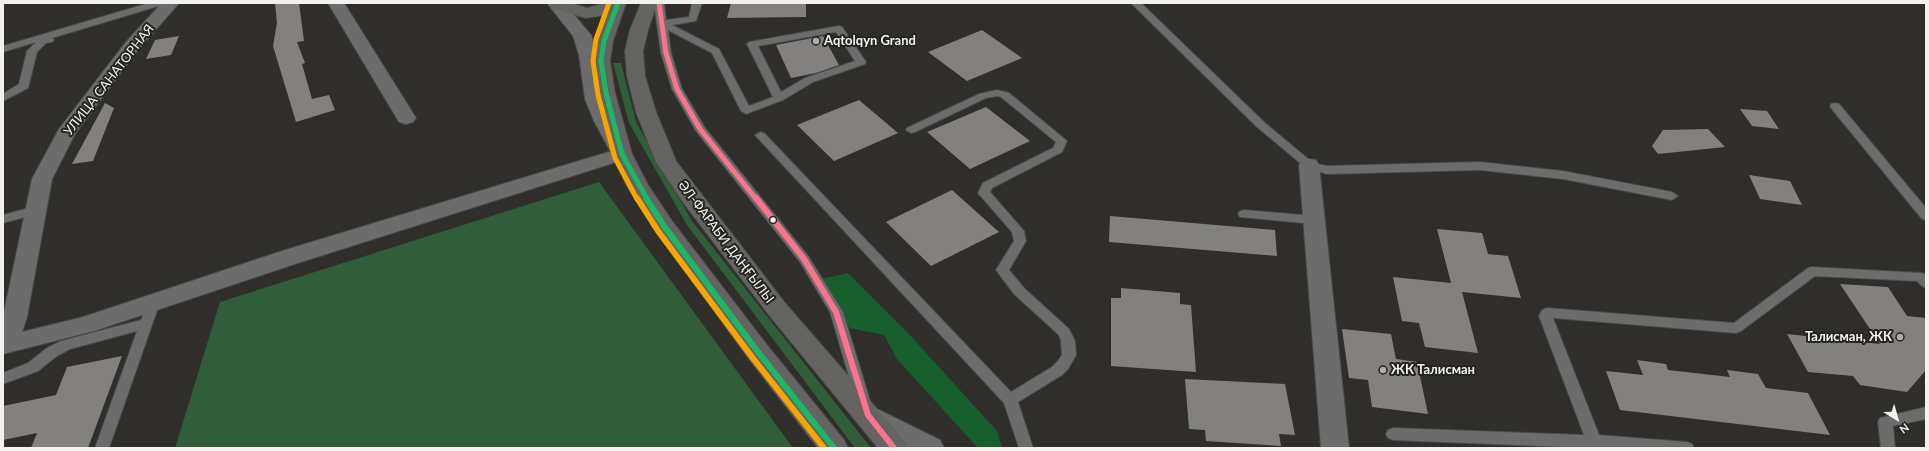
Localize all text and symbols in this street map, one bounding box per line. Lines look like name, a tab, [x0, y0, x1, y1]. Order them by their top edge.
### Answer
street label: УЛИЦА САНАТОРНАЯ	[61, 21, 157, 139]
place label: Aqtolqyn Grand	[824, 33, 916, 49]
marker: Aqtolqyn Grand	[811, 36, 821, 46]
street label: ӘЛ-ФАРАБИ ДАҢҒЫЛЫ	[675, 178, 777, 306]
unlabelled marker	[768, 215, 778, 225]
place label: Талисман, ЖК	[1805, 329, 1892, 345]
marker: Талисман, ЖК	[1895, 332, 1905, 342]
place label: ЖК Талисман	[1391, 362, 1475, 378]
marker: ЖК Талисман	[1378, 365, 1388, 375]
north arrow	[1877, 399, 1917, 439]
text: N	[1897, 421, 1912, 437]

